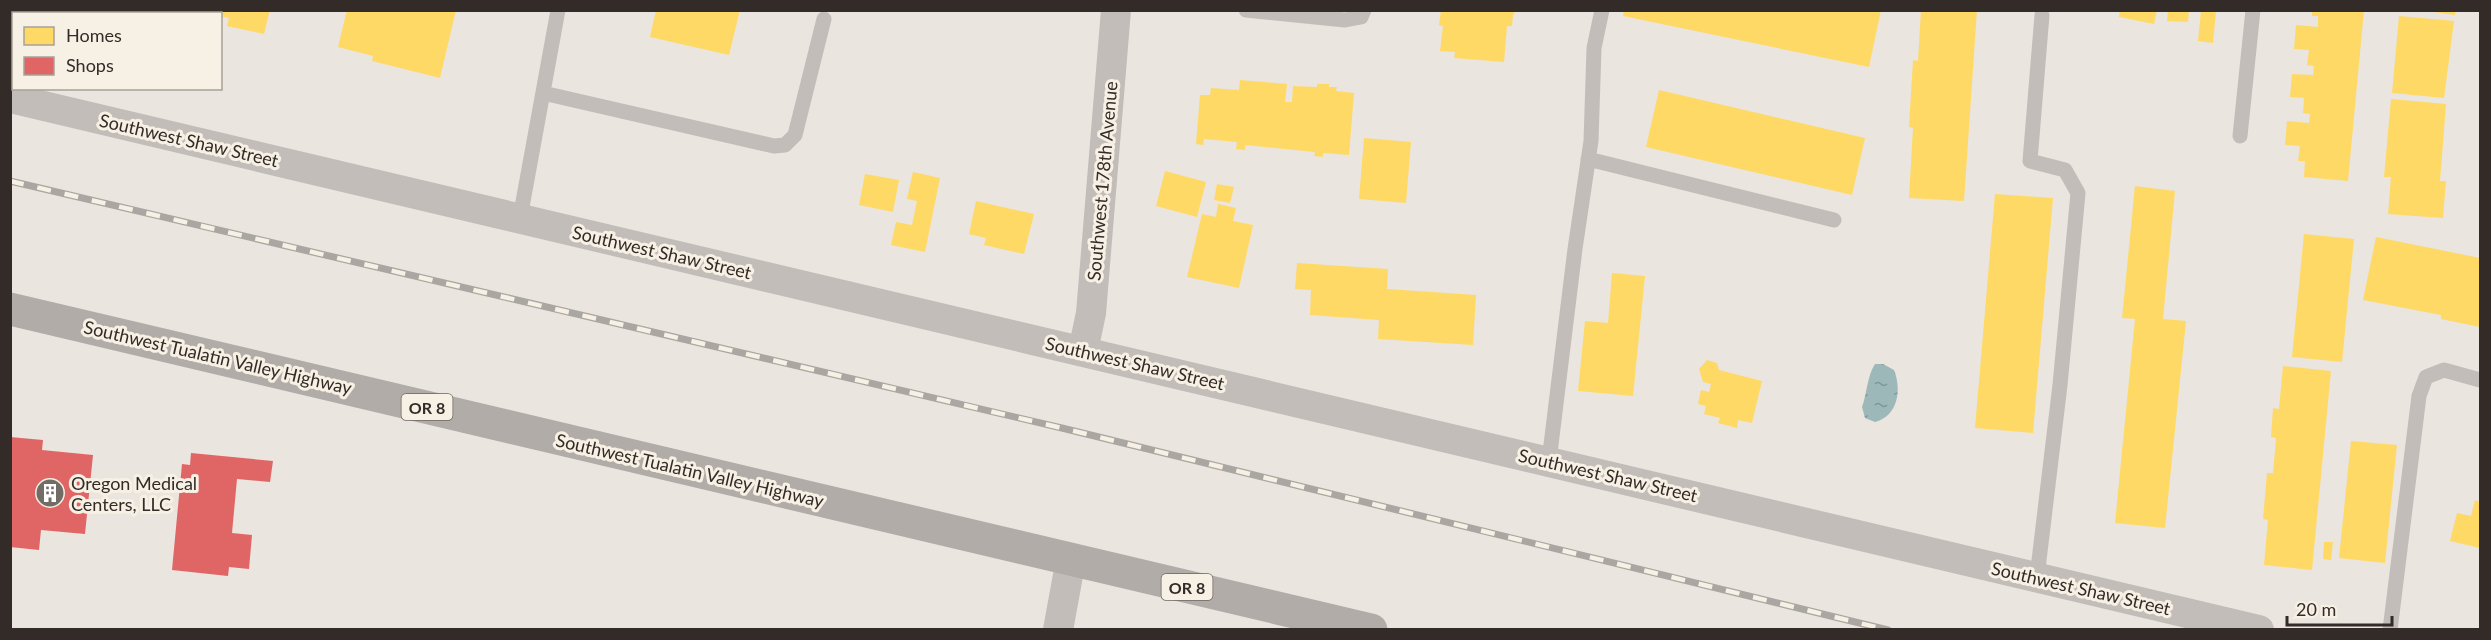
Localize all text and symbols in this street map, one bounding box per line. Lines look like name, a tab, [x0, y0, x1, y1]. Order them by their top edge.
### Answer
legend	[12, 12, 222, 90]
text: Homes	[66, 24, 122, 46]
text: Shops	[66, 54, 114, 76]
street label: Southwest 178th Avenue	[1082, 80, 1122, 282]
street label: Southwest Shaw Street	[97, 109, 281, 171]
street label: Southwest Shaw Street	[570, 221, 754, 283]
street label: Southwest Tualatin Valley Highway	[82, 315, 355, 399]
street label: Southwest Shaw Street	[1043, 332, 1227, 394]
road number: OR 8	[402, 394, 452, 420]
street label: Southwest Tualatin Valley Highway	[554, 428, 827, 512]
street label: Southwest Shaw Street	[1516, 444, 1700, 506]
place label: Oregon Medical Centers, LLC	[71, 472, 197, 515]
building icon: Oregon Medical Centers, LLC	[34, 477, 66, 509]
street label: Southwest Shaw Street	[1989, 557, 2173, 619]
road number: OR 8	[1162, 574, 1212, 600]
scale bar	[2287, 589, 2392, 627]
text: 20 m	[2296, 598, 2336, 620]

